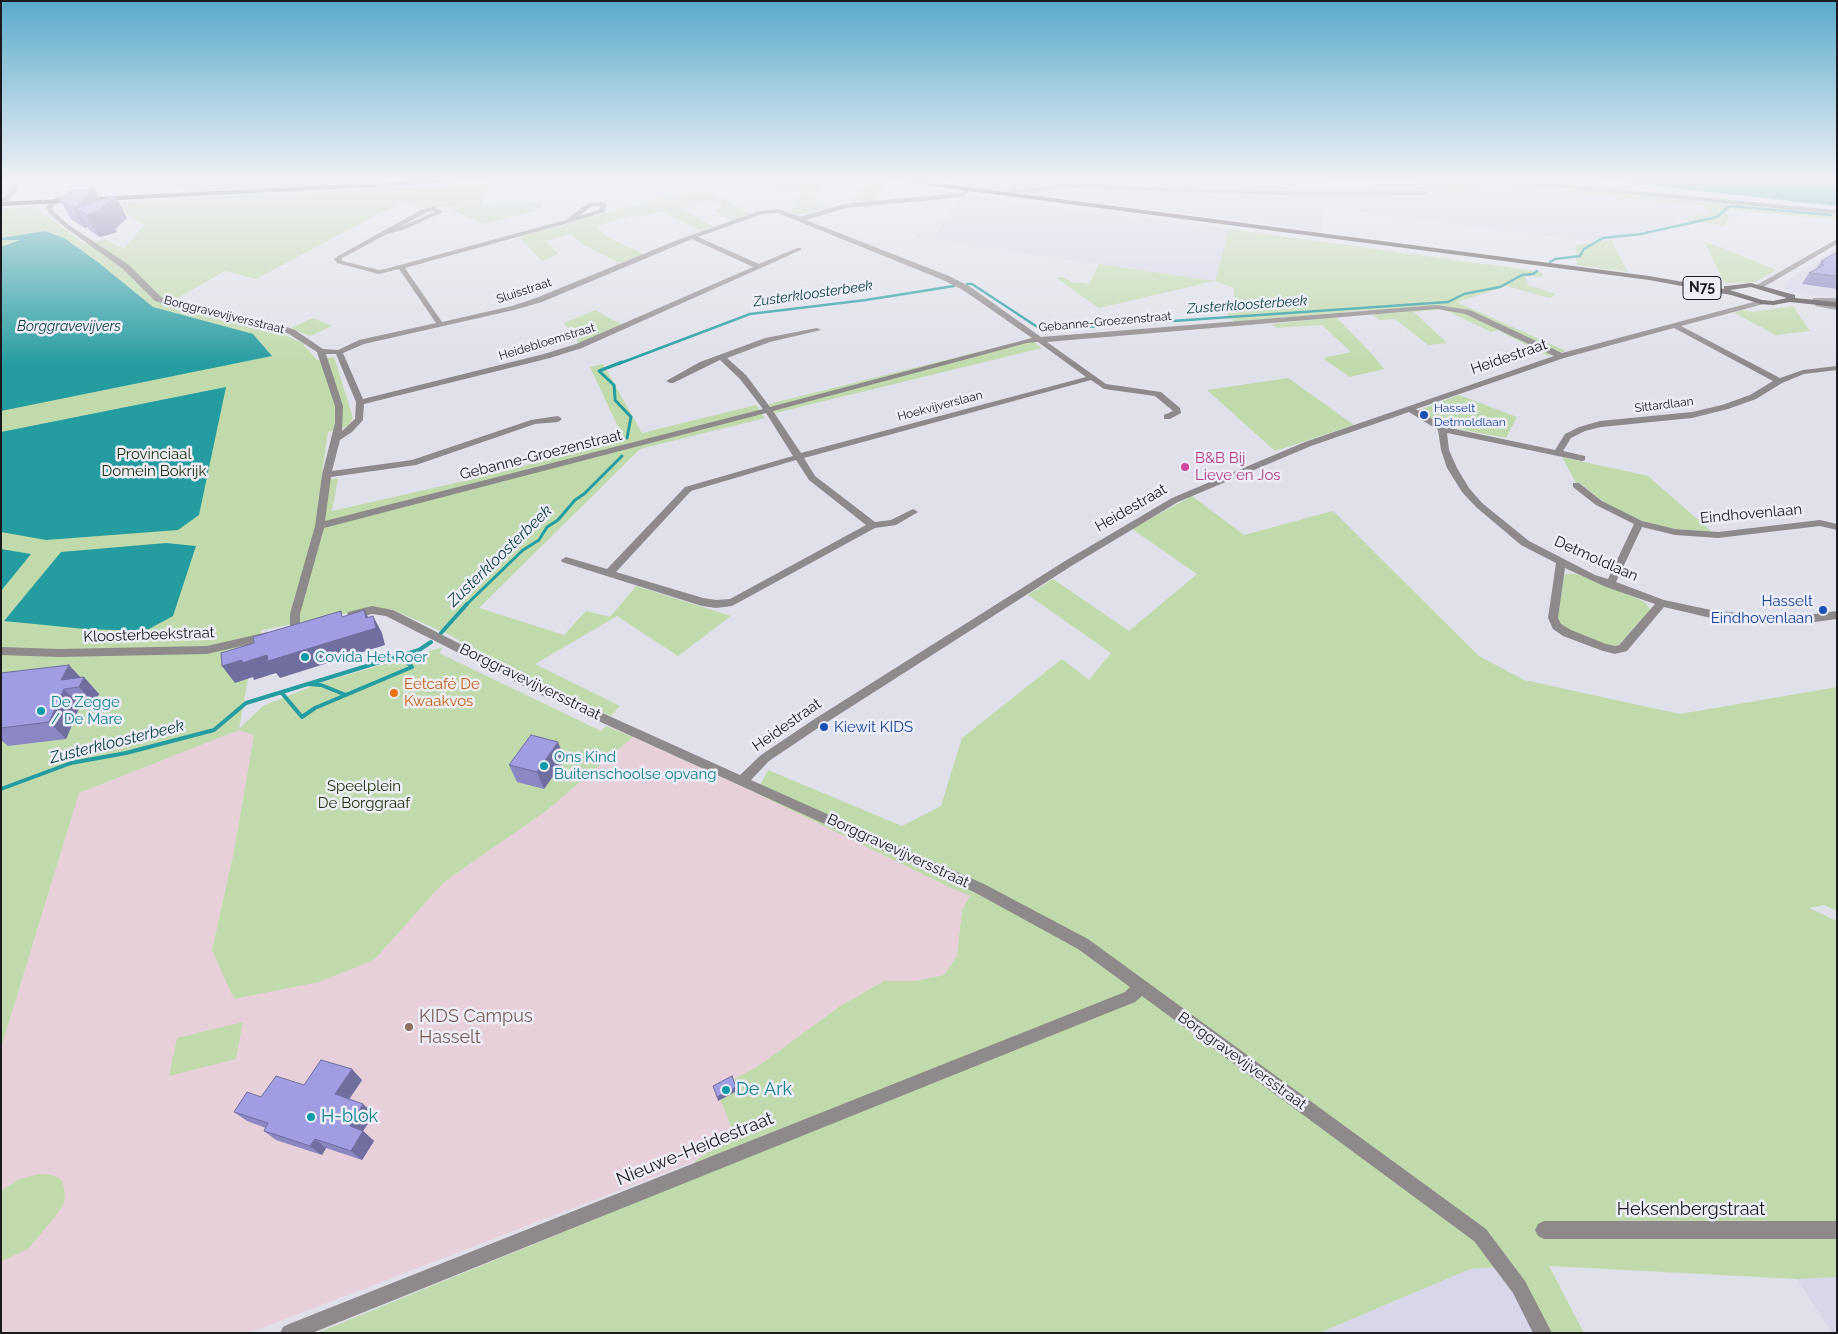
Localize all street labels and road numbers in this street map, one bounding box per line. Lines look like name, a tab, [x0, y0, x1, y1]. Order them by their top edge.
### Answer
street label: Sluisstraat	[495, 275, 553, 307]
road number: N75	[1683, 276, 1721, 300]
street label: Borggravevijversstraat	[162, 293, 286, 337]
street label: Gebanne-Groezenstraat	[1038, 309, 1172, 335]
street label: Heidebloemstraat	[497, 321, 597, 363]
street label: Heidestraat	[1468, 335, 1550, 379]
street label: Hoekvijverslaan	[896, 388, 984, 424]
street label: Sittardlaan	[1634, 394, 1694, 416]
street label: Gebanne-Groezenstraat	[458, 426, 624, 484]
street label: Heidestraat	[1092, 480, 1170, 536]
street label: Eindhovenlaan	[1699, 501, 1803, 527]
street label: Detmoldlaan	[1551, 533, 1641, 585]
street label: Kloosterbeekstraat	[83, 624, 215, 646]
street label: Borggravevijversstraat	[457, 640, 603, 724]
street label: Heidestraat	[749, 695, 825, 755]
street label: Borggravevijversstraat	[824, 810, 972, 892]
street label: Borggravevijversstraat	[1174, 1008, 1310, 1114]
street label: Nieuwe-Heidestraat	[613, 1108, 777, 1190]
street label: Heksenbergstraat	[1617, 1199, 1765, 1221]

